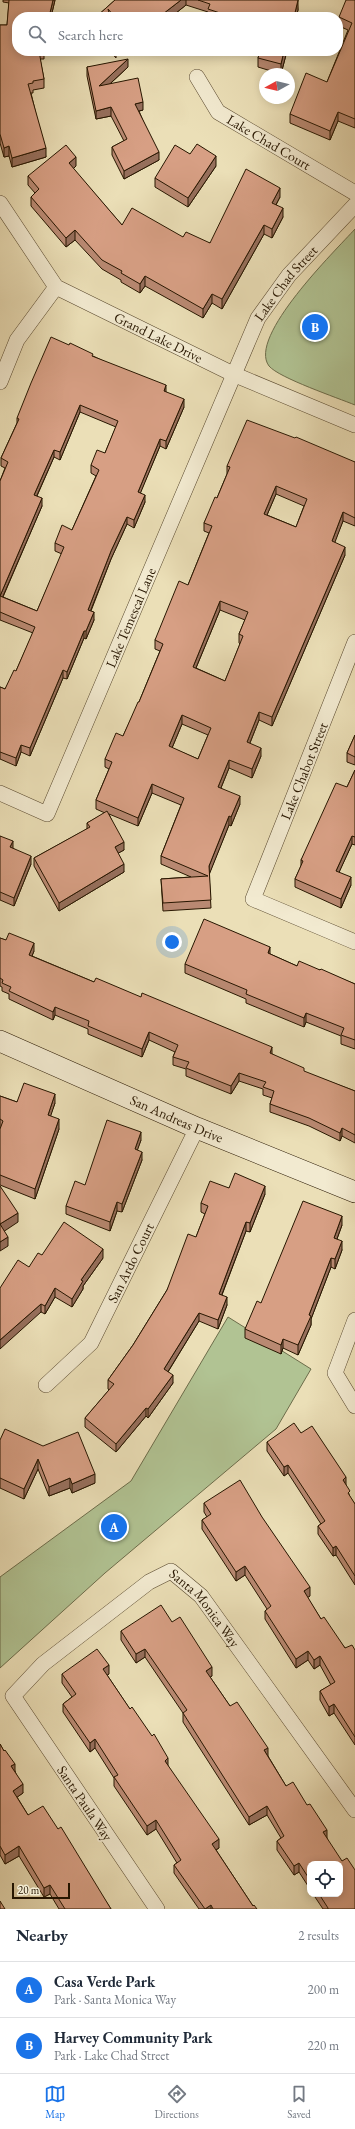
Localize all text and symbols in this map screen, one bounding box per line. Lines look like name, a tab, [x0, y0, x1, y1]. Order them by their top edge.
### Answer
search box	[12, 12, 343, 56]
icon: search	[26, 23, 48, 45]
text: Search here	[58, 25, 123, 44]
north arrow	[259, 68, 295, 104]
street label: Lake Chad Court	[224, 110, 315, 174]
street label: Lake Chad Street	[250, 241, 322, 325]
street label: Grand Lake Drive	[111, 308, 206, 367]
pin: B	[302, 312, 328, 342]
street label: Lake Temescal Lane	[101, 564, 160, 670]
street label: Lake Chabot Street	[276, 719, 332, 822]
your location	[162, 932, 182, 952]
street label: San Andreas Drive	[127, 1091, 226, 1147]
street label: San Ardo Court	[103, 1219, 158, 1306]
pin: A	[101, 1512, 127, 1542]
street label: Santa Monica Way	[166, 1565, 244, 1652]
street label: Santa Paula Way	[53, 1762, 117, 1845]
map controls	[307, 1861, 343, 1897]
button: locate	[307, 1861, 343, 1897]
scale bar	[12, 1881, 70, 1900]
text: 20 m	[18, 1883, 39, 1897]
text: Nearby	[16, 1924, 68, 1946]
text: 2 results	[298, 1927, 339, 1944]
text: Casa Verde Park	[54, 1972, 155, 1991]
text: A	[24, 1981, 34, 1998]
text: 200 m	[308, 1981, 339, 1998]
text: Park · Santa Monica Way	[54, 1991, 176, 2008]
text: Harvey Community Park	[54, 2028, 212, 2047]
text: B	[25, 2037, 33, 2054]
text: 220 m	[308, 2037, 339, 2054]
text: Park · Lake Chad Street	[54, 2047, 169, 2064]
tab: Map	[44, 2083, 66, 2121]
tab: Directions	[155, 2083, 199, 2121]
tab: Saved	[287, 2083, 311, 2121]

